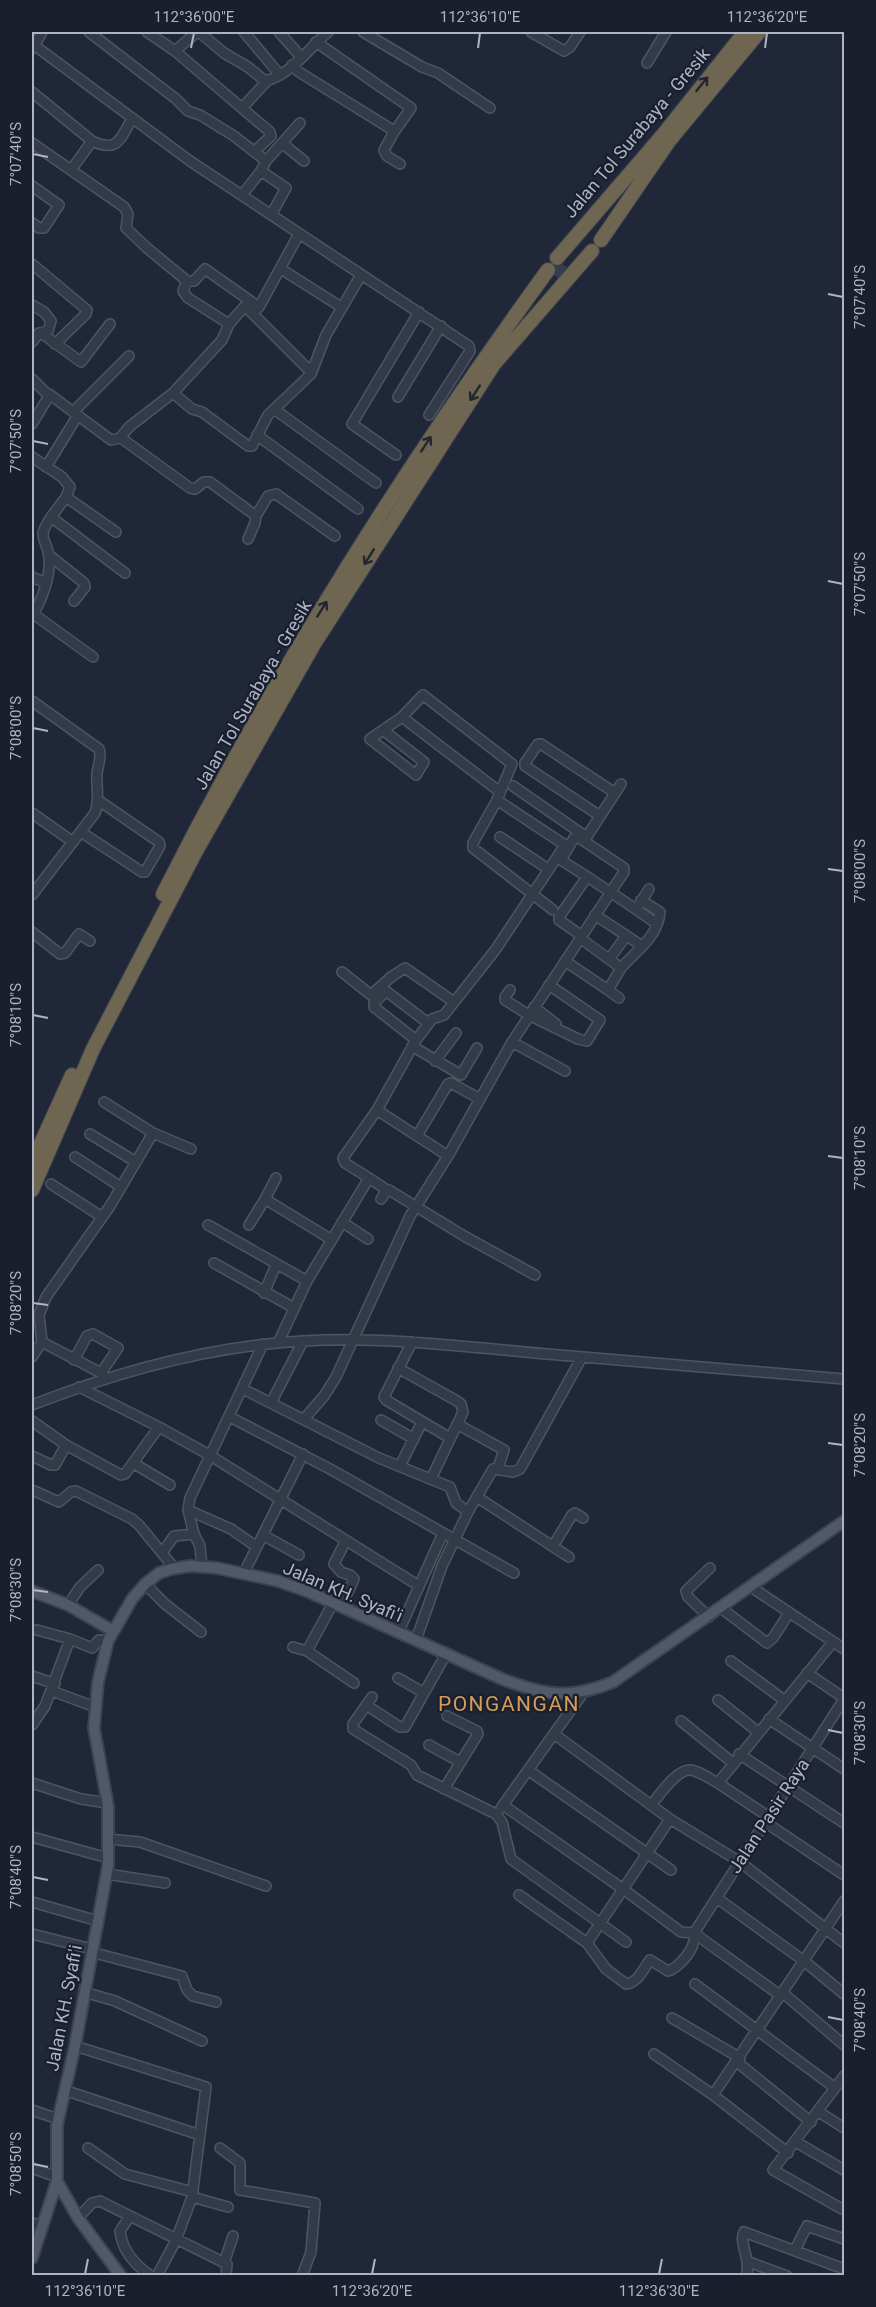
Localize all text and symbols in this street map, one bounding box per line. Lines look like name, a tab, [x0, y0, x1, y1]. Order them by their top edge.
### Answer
text: 112°36'00"E	[154, 8, 235, 26]
text: 112°36'10"E	[440, 8, 521, 26]
text: 112°36'20"E	[727, 8, 808, 26]
street label: Jalan Tol Surabaya - Gresik	[559, 43, 714, 222]
one-way arrow	[695, 76, 708, 92]
text: 7°07'40"S	[7, 122, 25, 186]
text: 7°07'40"S	[851, 265, 869, 329]
one-way arrow	[469, 384, 481, 401]
text: 7°07'50"S	[7, 409, 25, 473]
one-way arrow	[420, 436, 433, 453]
one-way arrow	[363, 548, 375, 565]
text: 7°07'50"S	[851, 552, 869, 616]
street label: Jalan Tol Surabaya - Gresik	[190, 595, 316, 793]
one-way arrow	[317, 601, 329, 618]
text: 7°08'00"S	[7, 696, 25, 760]
text: 7°08'00"S	[851, 839, 869, 903]
text: 7°08'10"S	[7, 983, 25, 1047]
text: 7°08'10"S	[851, 1126, 869, 1190]
text: 7°08'20"S	[7, 1271, 25, 1335]
text: 7°08'20"S	[851, 1413, 869, 1477]
street label: Jalan KH. Syafi'i	[280, 1557, 406, 1626]
text: 7°08'30"S	[7, 1558, 25, 1622]
district label: PONGANGAN	[438, 1692, 580, 1716]
text: 7°08'30"S	[851, 1701, 869, 1765]
street label: Jalan Pasir Raya	[724, 1754, 813, 1877]
text: 7°08'40"S	[7, 1845, 25, 1909]
street label: Jalan KH. Syafi'i	[41, 1943, 86, 2073]
text: 7°08'40"S	[851, 1988, 869, 2052]
text: 7°08'50"S	[7, 2132, 25, 2196]
text: 112°36'10"E	[45, 2282, 126, 2300]
text: 112°36'20"E	[332, 2282, 413, 2300]
text: 112°36'30"E	[619, 2282, 700, 2300]

